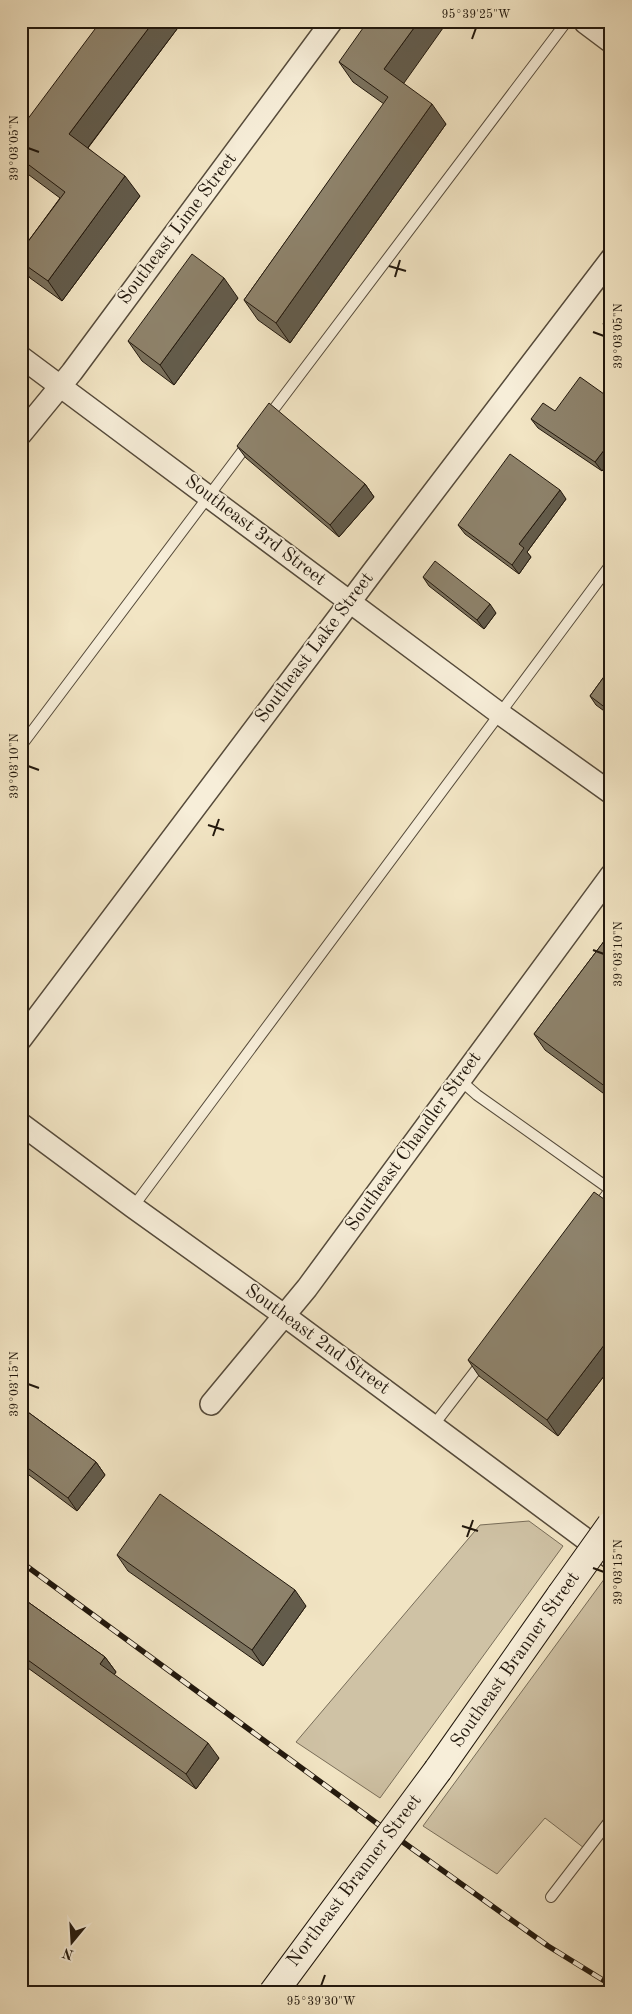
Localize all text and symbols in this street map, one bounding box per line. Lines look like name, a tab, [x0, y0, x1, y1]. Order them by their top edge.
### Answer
text: 95°39'25"W	[441, 8, 511, 21]
text: 39°03'05"N	[8, 115, 21, 181]
street label: Southeast Lime Street	[115, 150, 241, 308]
text: 39°03'05"N	[612, 303, 625, 369]
street label: Southeast 3rd Street	[181, 472, 329, 590]
street label: Southeast Lake Street	[252, 569, 378, 727]
text: 39°03'10"N	[9, 733, 21, 799]
text: 39°03'10"N	[613, 921, 625, 987]
street label: Southeast Chandler Street	[343, 1049, 485, 1235]
street label: Southeast 2nd Street	[241, 1281, 393, 1399]
text: 39°03'15"N	[8, 1351, 21, 1417]
text: 39°03'15"N	[612, 1539, 625, 1605]
street label: Southeast Branner Street	[448, 1569, 584, 1751]
street label: Northeast Branner Street	[284, 1791, 426, 1971]
north arrow	[48, 1916, 98, 1966]
text: N	[61, 1945, 76, 1962]
text: 95°39'30"W	[286, 1995, 356, 2008]

